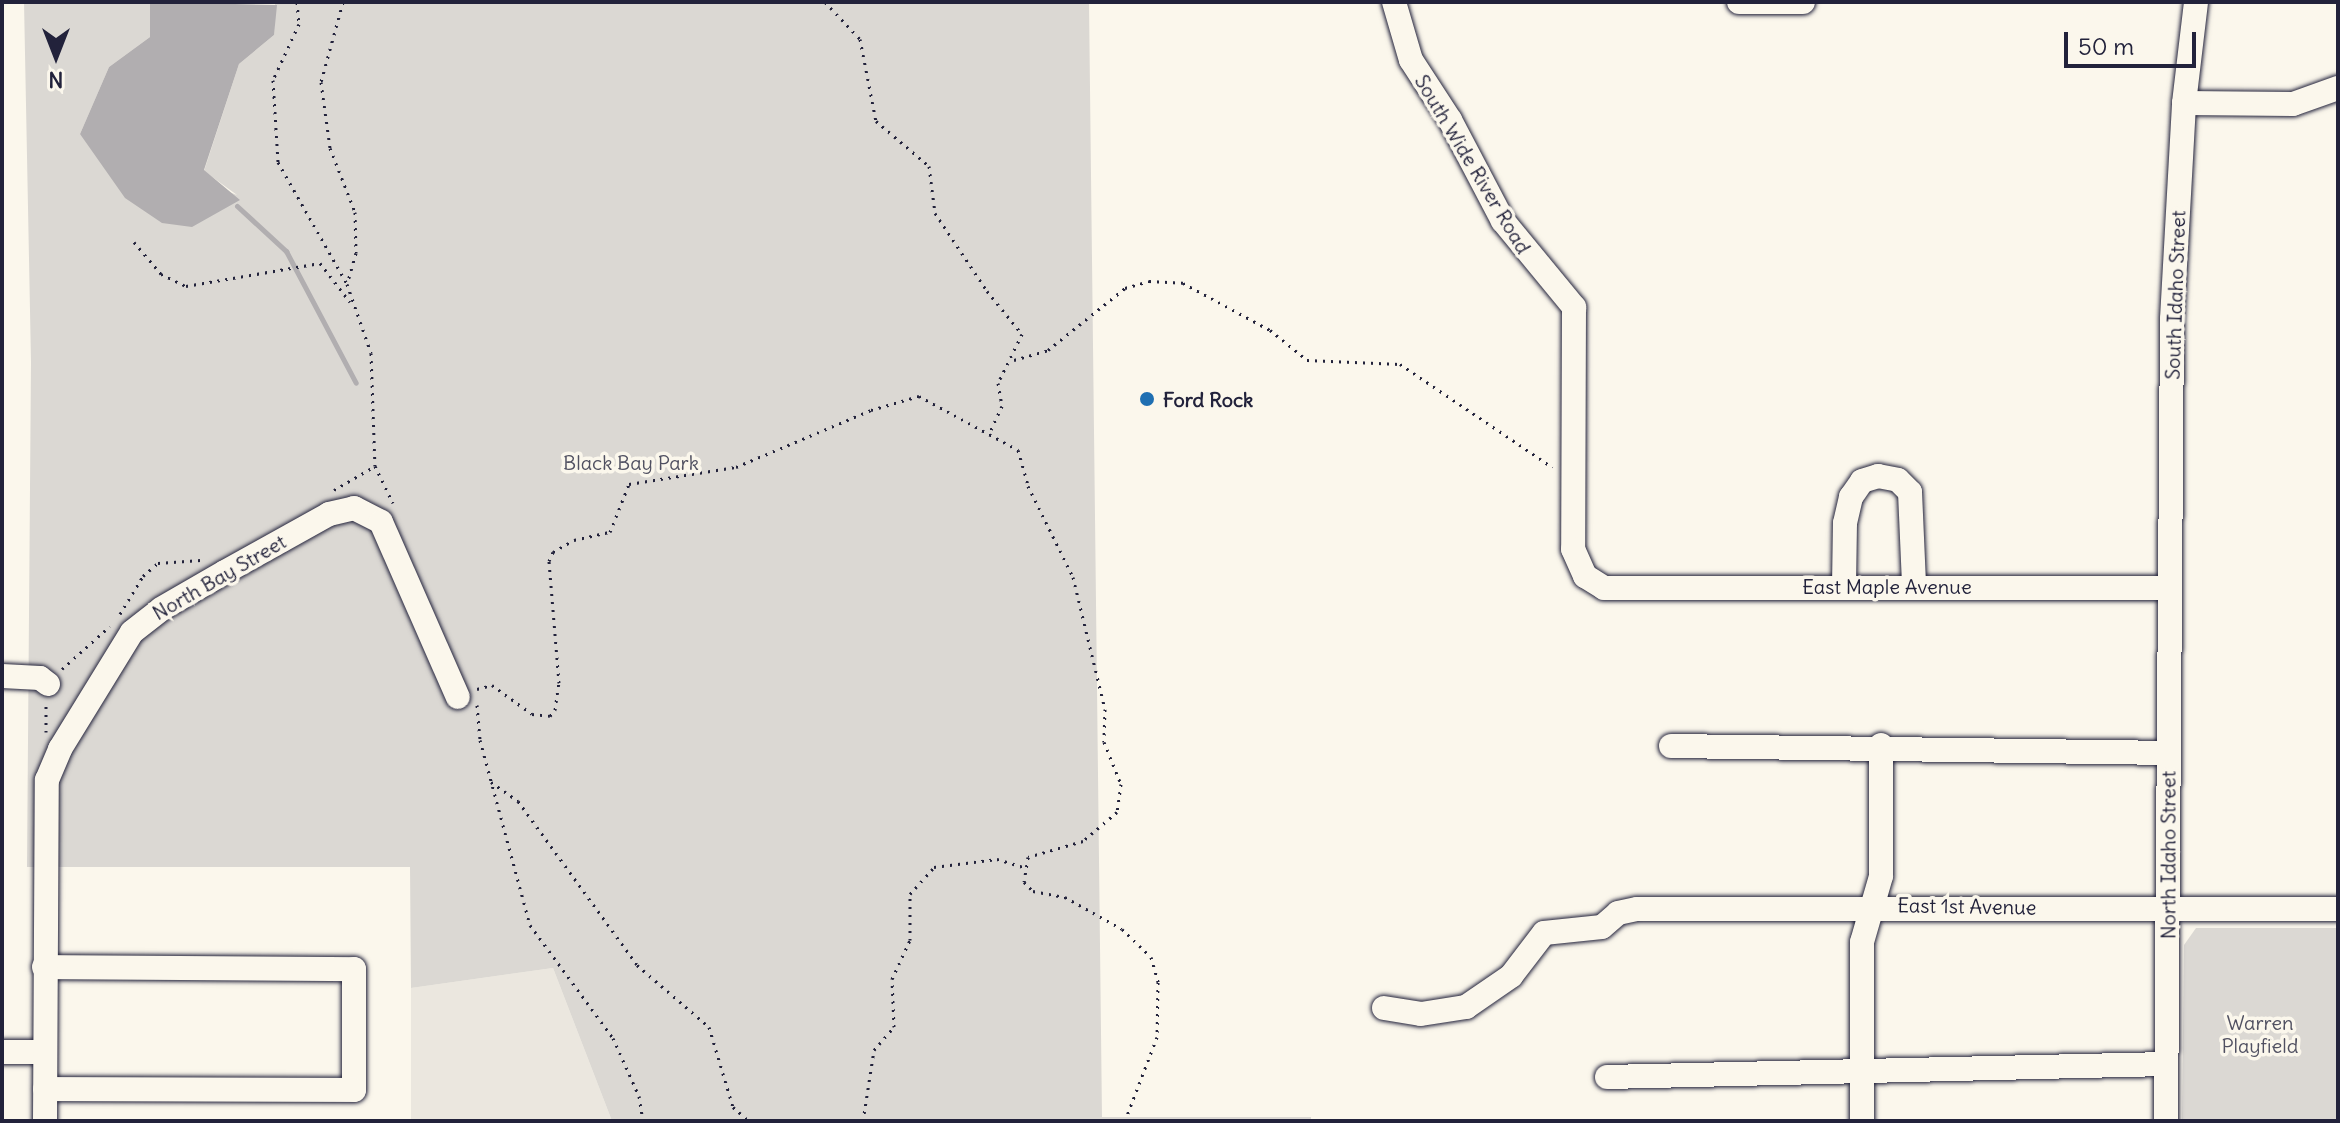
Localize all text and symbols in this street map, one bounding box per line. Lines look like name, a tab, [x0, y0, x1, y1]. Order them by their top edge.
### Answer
north arrow	[16, 16, 96, 96]
scale bar	[2068, 16, 2200, 66]
text: 50 m	[2078, 31, 2134, 61]
text: N	[48, 66, 64, 94]
street label: South Wide River Road	[1410, 70, 1536, 258]
street label: South Idaho Street	[2160, 210, 2190, 380]
place label: Ford Rock	[1163, 387, 1253, 411]
marker: Ford Rock	[1138, 390, 1156, 408]
park label: Black Bay Park	[563, 450, 699, 474]
street label: North Bay Street	[148, 529, 290, 625]
street label: East Maple Avenue	[1802, 574, 1972, 598]
street label: North Idaho Street	[2156, 771, 2180, 939]
street label: East 1st Avenue	[1897, 893, 2037, 919]
park label: Warren Playfield	[2221, 1010, 2299, 1057]

